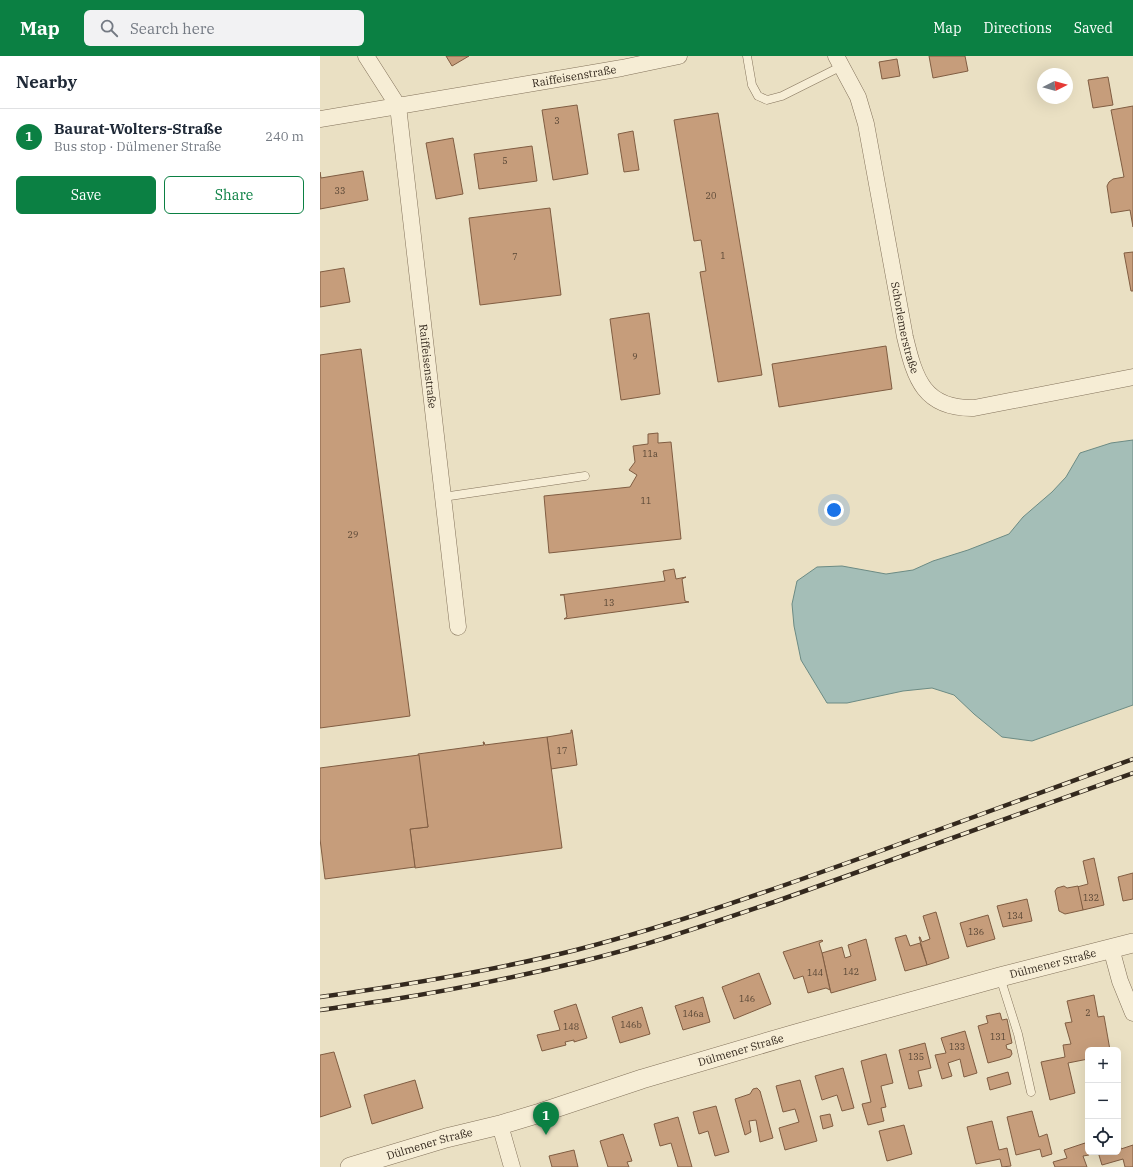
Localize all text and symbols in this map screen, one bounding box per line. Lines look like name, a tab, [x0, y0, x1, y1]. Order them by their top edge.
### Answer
search box	[84, 10, 364, 46]
text: Map	[20, 16, 60, 40]
icon: search	[98, 17, 120, 39]
text: Search here	[130, 19, 214, 38]
text: Map	[933, 19, 962, 37]
text: Directions	[984, 19, 1052, 37]
text: Saved	[1074, 19, 1113, 37]
street label: Raiffeisenstraße	[531, 62, 617, 90]
north arrow	[1037, 68, 1073, 104]
text: Nearby	[16, 71, 77, 93]
house number: 3	[554, 115, 560, 126]
text: Baurat-Wolters-Straße	[54, 119, 223, 138]
text: 1	[25, 128, 33, 145]
text: 240 m	[265, 128, 304, 145]
text: Bus stop · Dülmener Straße	[54, 138, 221, 155]
house number: 5	[502, 155, 508, 166]
button: Save	[16, 176, 156, 214]
button: Share	[164, 176, 304, 214]
house number: 33	[335, 185, 345, 196]
house number: 20	[706, 190, 716, 201]
house number: 1	[720, 250, 726, 261]
house number: 7	[512, 251, 518, 262]
street label: Schorlemerstraße	[888, 281, 922, 376]
street label: Raiffeisenstraße	[416, 323, 440, 409]
house number: 9	[632, 351, 638, 362]
house number: 11a	[642, 448, 658, 459]
house number: 11	[641, 495, 651, 506]
your location	[824, 500, 844, 520]
house number: 29	[348, 529, 358, 540]
house number: 13	[604, 597, 614, 608]
house number: 17	[557, 745, 567, 756]
house number: 132	[1083, 892, 1099, 903]
house number: 134	[1007, 910, 1023, 921]
house number: 136	[968, 926, 984, 937]
street label: Dülmener Straße	[1008, 946, 1098, 981]
house number: 142	[843, 966, 859, 977]
house number: 144	[807, 967, 823, 978]
house number: 146	[739, 993, 755, 1004]
house number: 2	[1085, 1007, 1091, 1018]
house number: 146a	[682, 1008, 704, 1019]
house number: 146b	[620, 1019, 642, 1030]
house number: 148	[563, 1021, 579, 1032]
street label: Dülmener Straße	[696, 1031, 785, 1069]
house number: 131	[990, 1031, 1006, 1042]
house number: 133	[949, 1041, 965, 1052]
map controls	[1085, 1047, 1121, 1155]
button: +	[1085, 1047, 1121, 1083]
house number: 135	[908, 1051, 924, 1062]
button: −	[1085, 1083, 1121, 1119]
pin: 1	[533, 1102, 559, 1135]
button: locate	[1085, 1119, 1121, 1155]
street label: Dülmener Straße	[385, 1125, 474, 1163]

